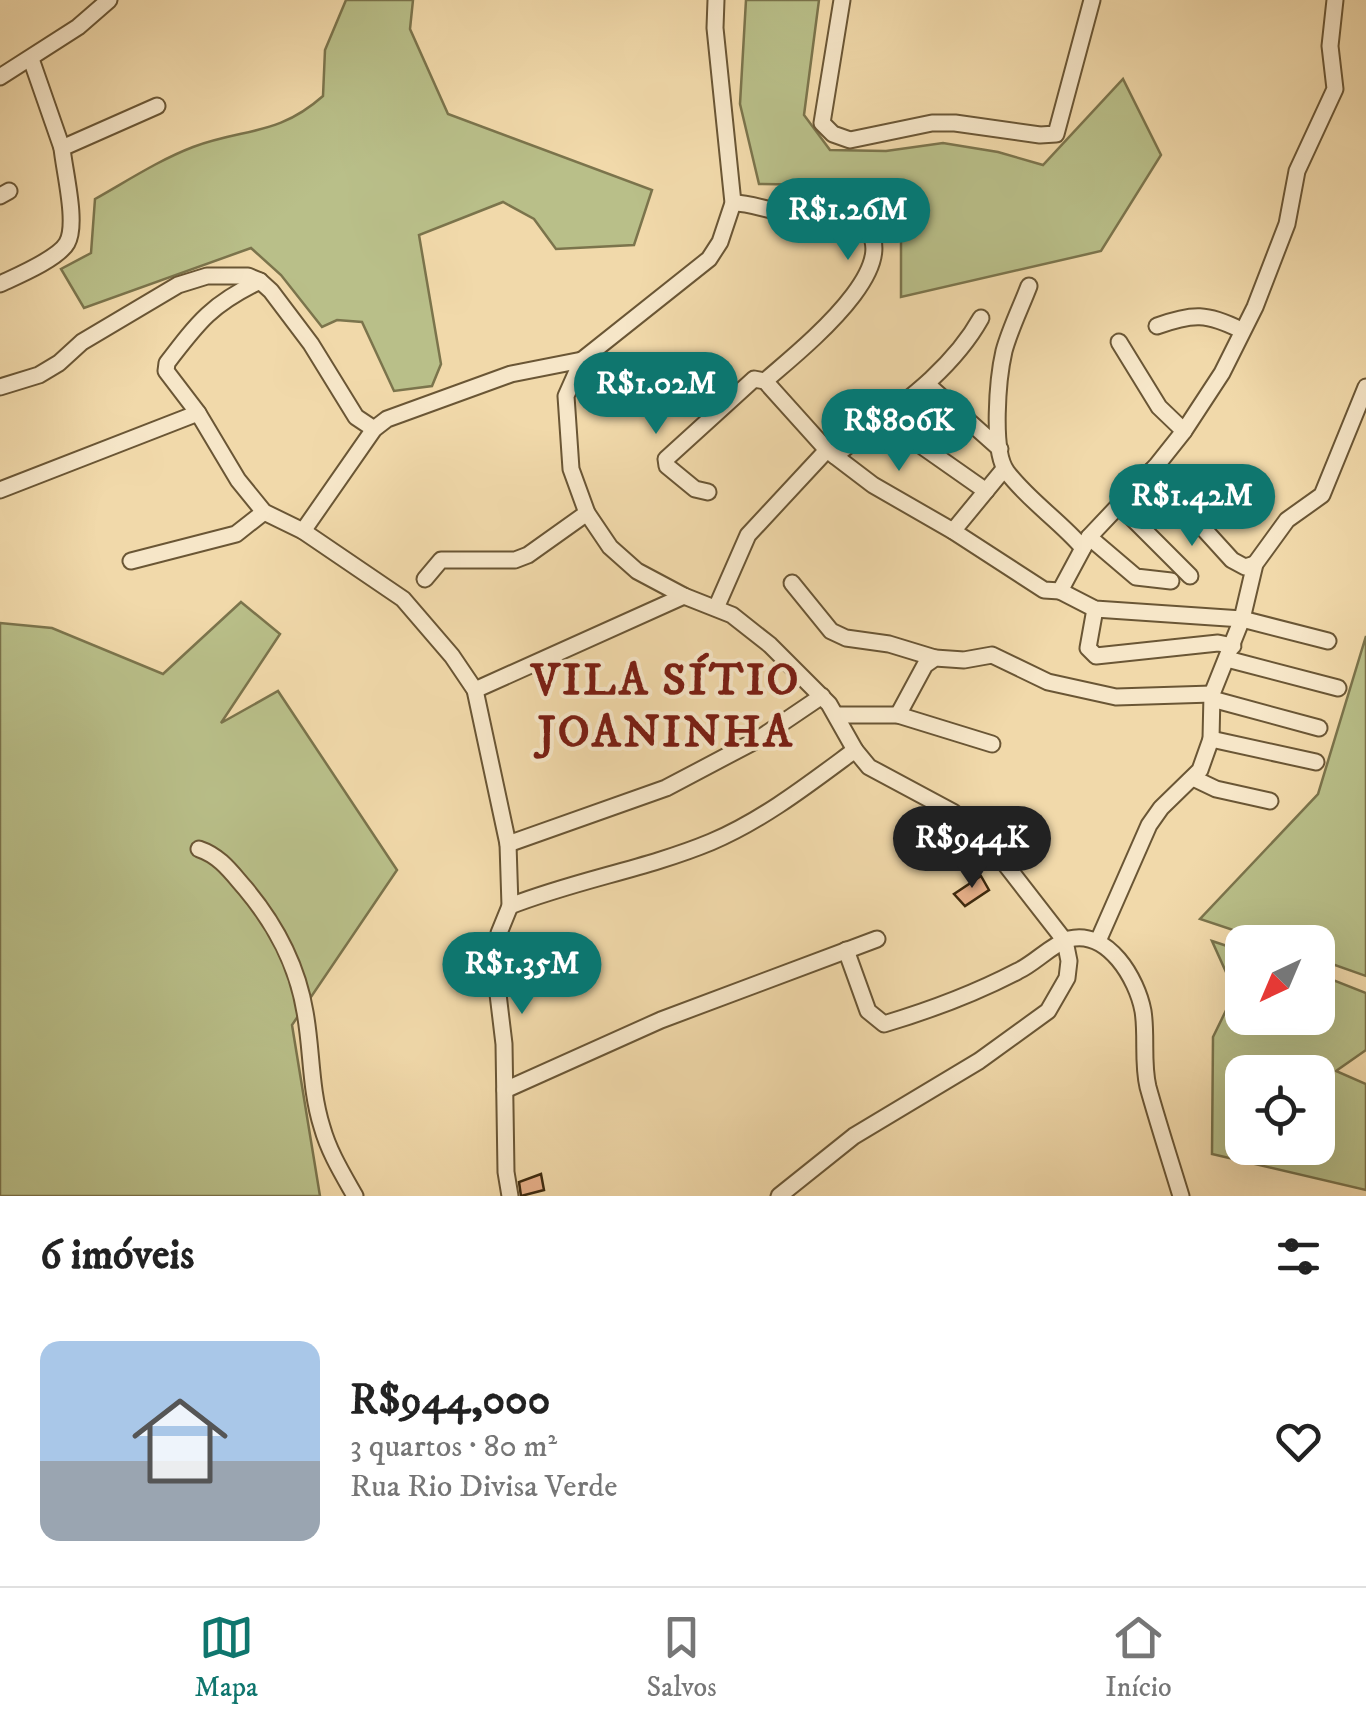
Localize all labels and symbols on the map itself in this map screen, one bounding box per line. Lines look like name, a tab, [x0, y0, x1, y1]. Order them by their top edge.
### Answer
pin: R$1.26M	[756, 178, 940, 263]
pin: R$1.02M	[564, 352, 748, 437]
pin: R$806K	[818, 389, 980, 474]
pin: R$1.42M	[1100, 464, 1284, 549]
district label: VILA SÍTIO JOANINHA	[529, 652, 801, 761]
pin: R$944K	[891, 806, 1053, 891]
north arrow	[1225, 925, 1335, 1035]
pin: R$1.35M	[430, 932, 614, 1017]

